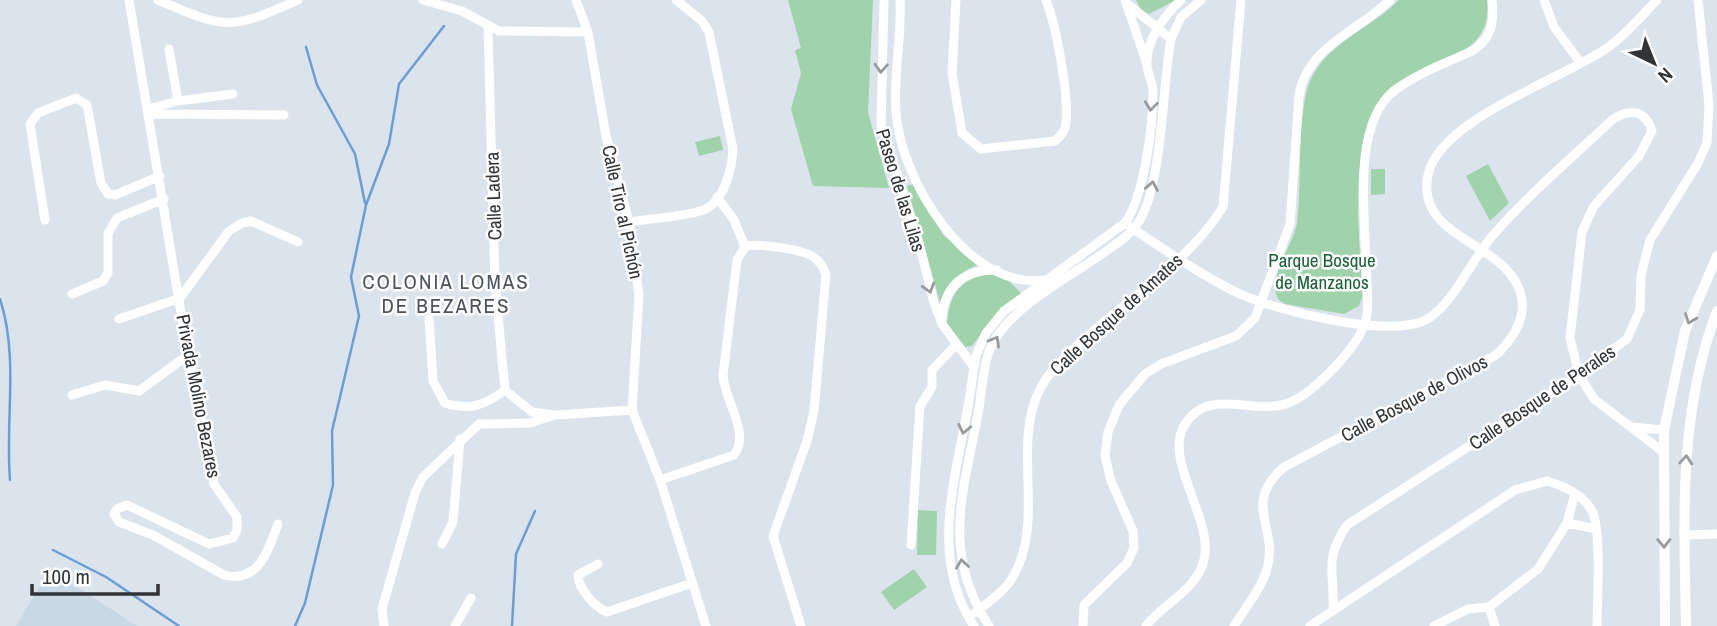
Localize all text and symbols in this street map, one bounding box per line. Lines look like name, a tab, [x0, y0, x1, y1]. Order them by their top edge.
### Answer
north arrow	[1619, 28, 1689, 98]
text: N	[1653, 62, 1679, 89]
one-way arrow	[874, 63, 889, 74]
one-way arrow	[1144, 100, 1159, 112]
street label: Paseo de las Lilas	[870, 125, 932, 255]
street label: Calle Tiro al Pichón	[596, 143, 650, 281]
street label: Calle Ladera	[478, 151, 508, 241]
one-way arrow	[1144, 180, 1159, 192]
street label: Calle Bosque de Amates	[1044, 247, 1188, 381]
park label: Parque Bosque de Manzanos	[1268, 247, 1376, 295]
district label: COLONIA LOMAS DE BEZARES	[362, 267, 530, 320]
one-way arrow	[921, 282, 935, 294]
street label: Privada Molino Bezares	[170, 312, 228, 480]
one-way arrow	[1684, 312, 1698, 324]
one-way arrow	[987, 336, 1000, 349]
street label: Calle Bosque de Perales	[1464, 338, 1621, 456]
street label: Calle Bosque de Olivos	[1336, 348, 1492, 448]
one-way arrow	[957, 423, 972, 435]
one-way arrow	[1678, 454, 1693, 465]
one-way arrow	[1656, 537, 1671, 548]
scale bar	[32, 552, 158, 596]
one-way arrow	[954, 558, 969, 570]
text: 100 m	[42, 562, 90, 591]

